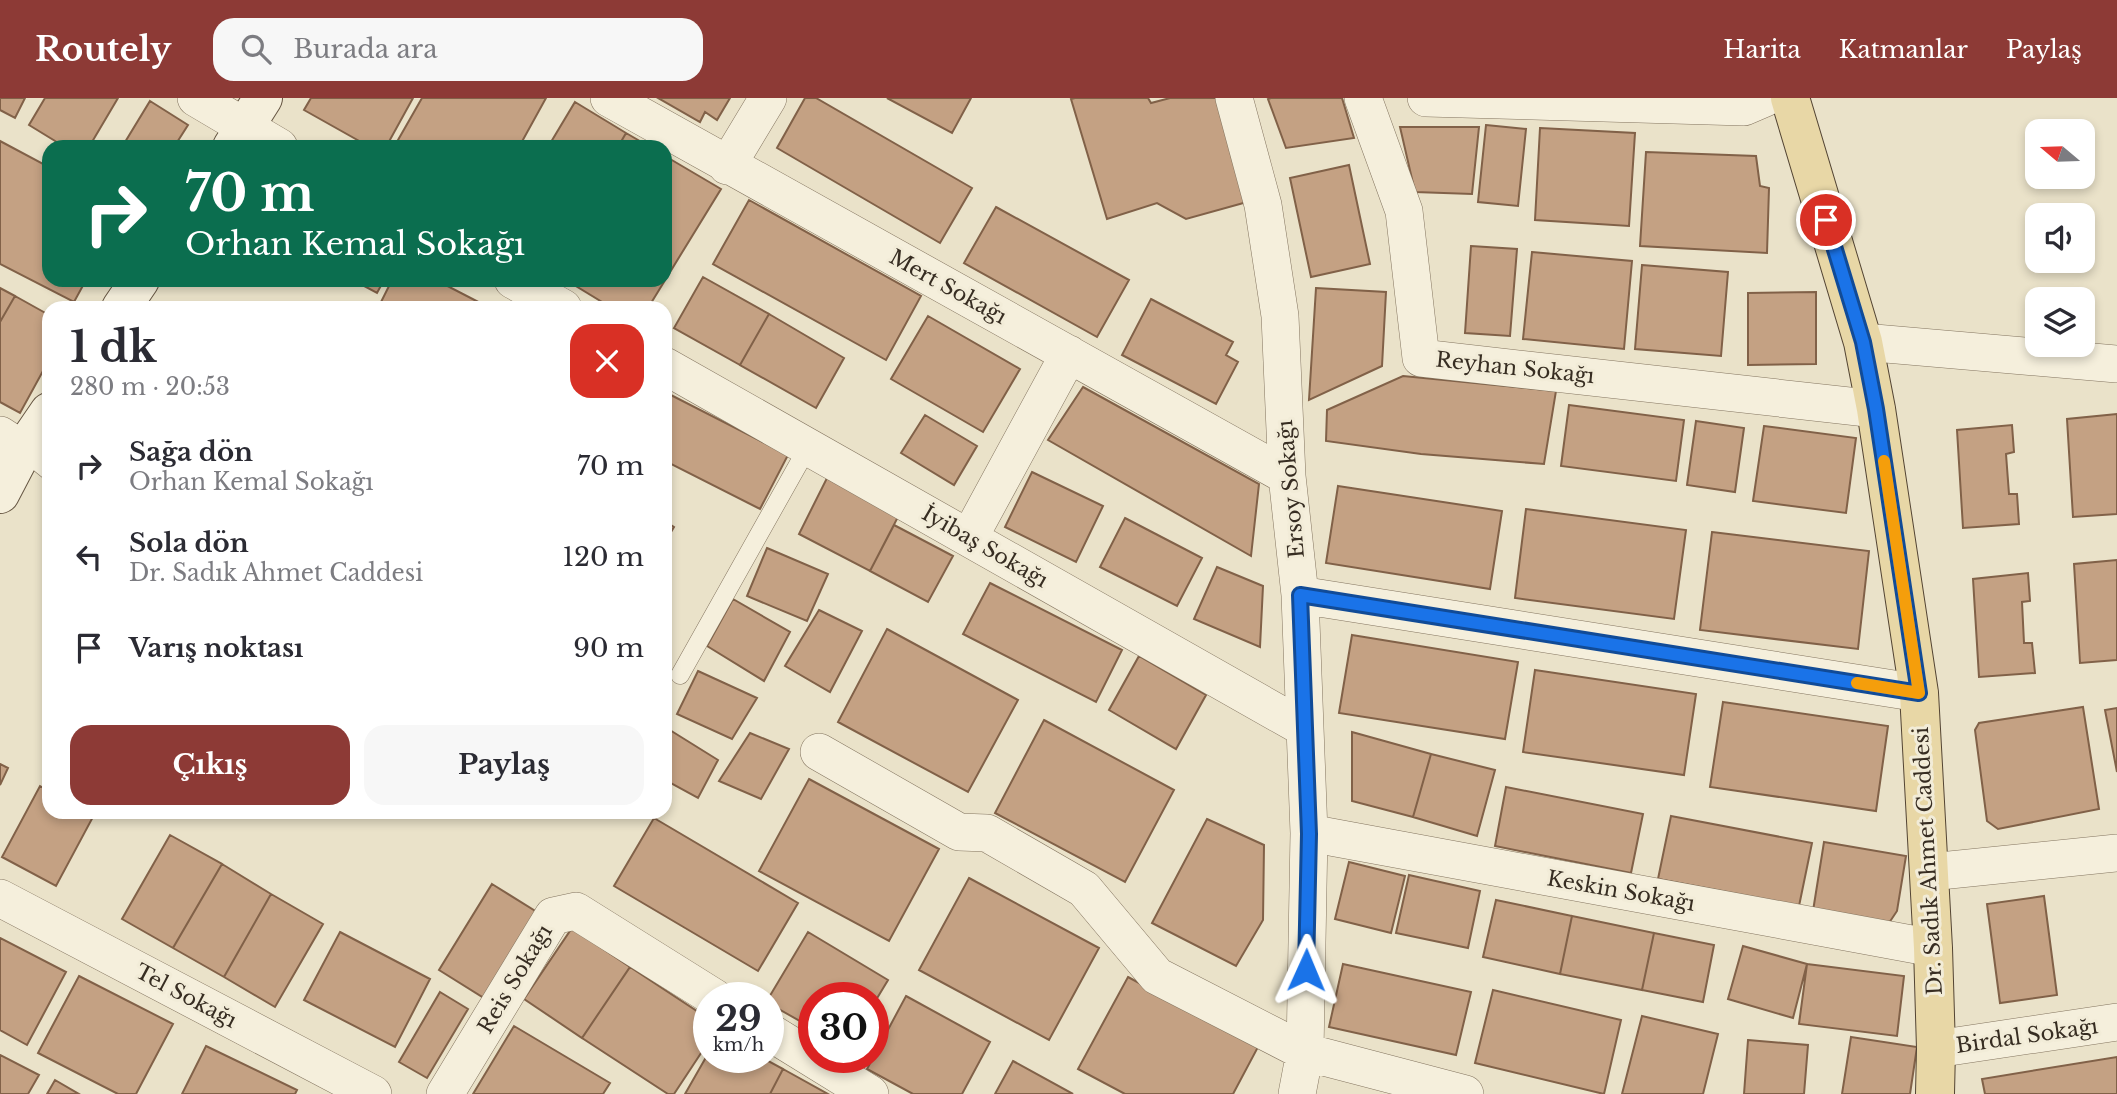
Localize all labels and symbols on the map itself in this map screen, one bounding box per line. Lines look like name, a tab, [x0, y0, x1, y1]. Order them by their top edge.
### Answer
north arrow	[2025, 119, 2095, 189]
pin	[1796, 190, 1856, 250]
street label: Mert Sokağı	[885, 244, 1011, 330]
street label: Reyhan Sokağı	[1434, 347, 1596, 389]
street label: Ersoy Sokağı	[1272, 419, 1310, 559]
street label: İyibaş Sokağı	[917, 500, 1053, 594]
street label: Dr. Sadık Ahmet Caddesi	[1908, 726, 1948, 996]
street label: Keskin Sokağı	[1545, 865, 1697, 917]
street label: Reis Sokağı	[472, 920, 558, 1038]
position arrow	[1269, 933, 1343, 1007]
street label: Tel Sokağı	[131, 958, 241, 1034]
speed limit sign: 30	[798, 982, 889, 1073]
street label: Birdal Sokağı	[1954, 1013, 2100, 1059]

